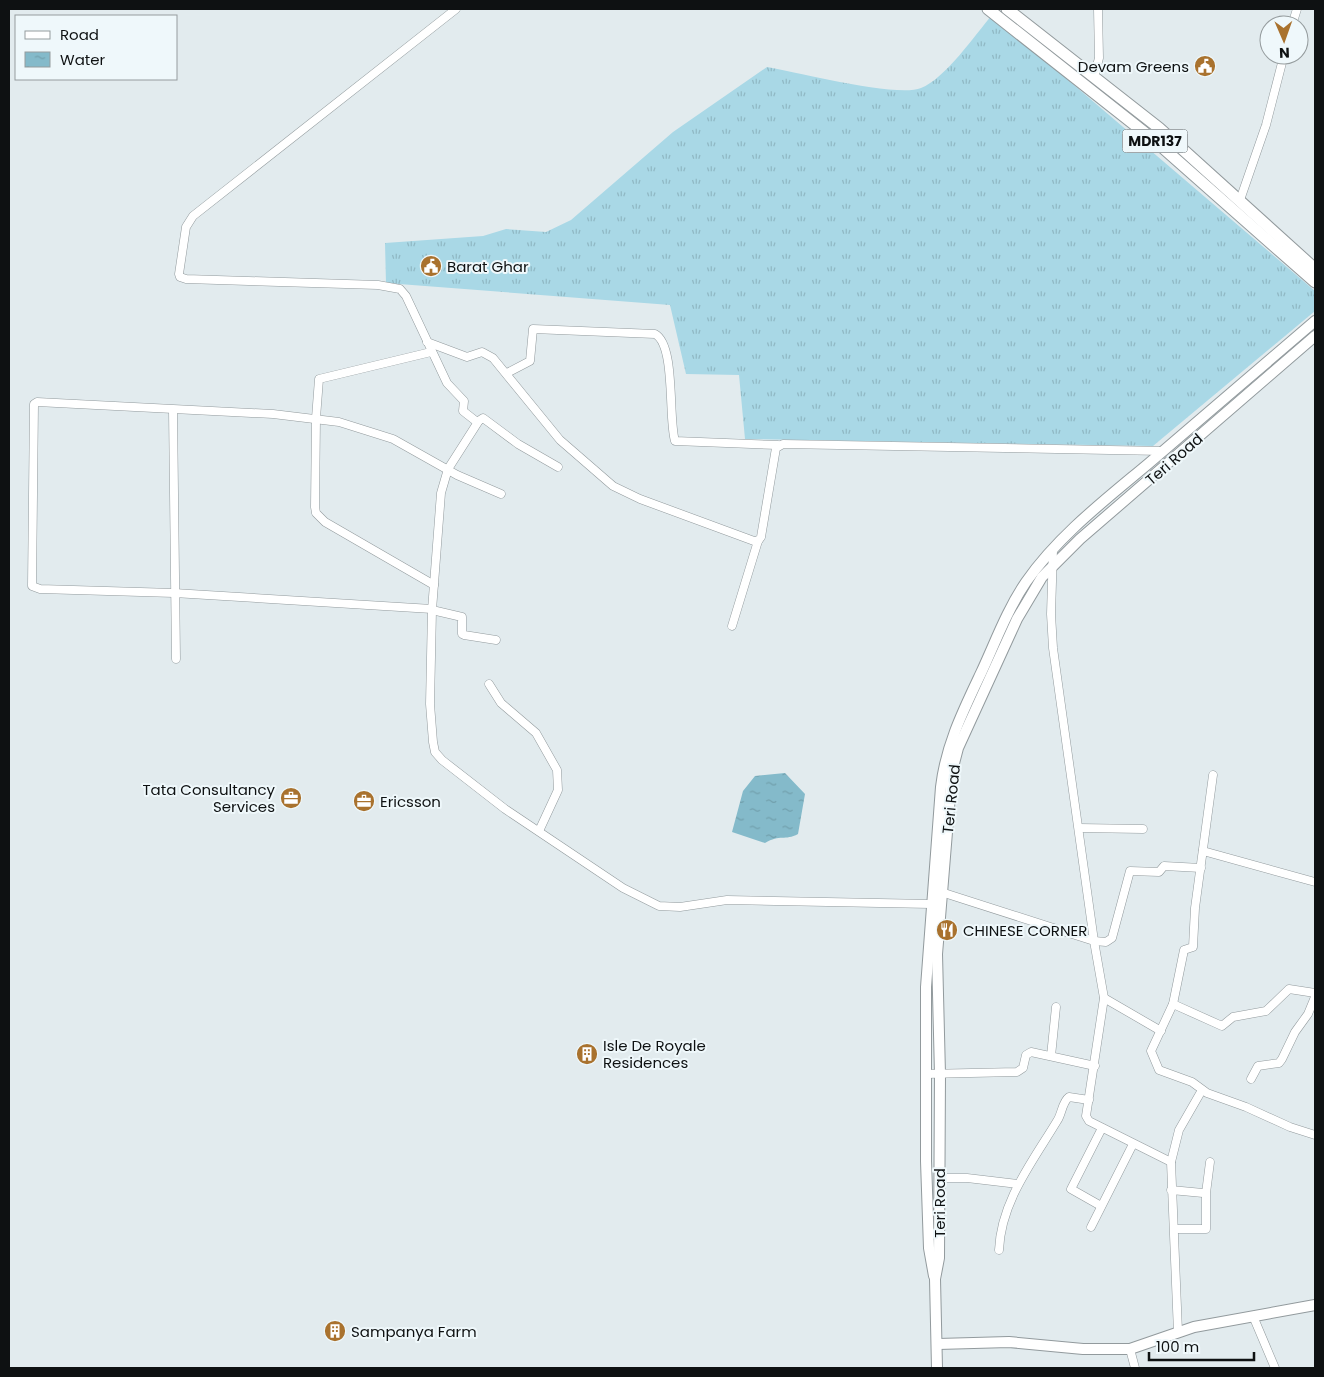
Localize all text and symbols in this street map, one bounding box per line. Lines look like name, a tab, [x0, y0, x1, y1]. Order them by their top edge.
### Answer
legend	[15, 15, 178, 80]
north arrow	[1259, 15, 1309, 65]
text: Road	[60, 24, 99, 45]
text: N	[1279, 43, 1290, 63]
text: Water	[60, 49, 106, 70]
public building icon: Devam Greens	[1193, 54, 1217, 78]
place label: Devam Greens	[1078, 56, 1189, 77]
road number: MDR137	[1122, 130, 1188, 152]
public building icon: Barat Ghar	[419, 254, 443, 278]
place label: Barat Ghar	[447, 256, 529, 277]
street label: Teri Road	[1141, 428, 1207, 490]
street label: Teri Road	[937, 763, 965, 835]
place label: Tata Consultancy Services	[142, 779, 276, 817]
office icon: Tata Consultancy Services	[279, 786, 303, 810]
office icon: Ericsson	[352, 789, 376, 813]
place label: Ericsson	[380, 791, 441, 812]
restaurant icon: CHINESE CORNER	[935, 918, 959, 942]
place label: CHINESE CORNER	[963, 920, 1087, 941]
place label: Isle De Royale Residences	[603, 1035, 706, 1073]
building icon: Isle De Royale Residences	[575, 1042, 599, 1066]
street label: Teri Road	[929, 1168, 950, 1238]
building icon: Sampanya Farm	[323, 1319, 347, 1343]
place label: Sampanya Farm	[351, 1321, 477, 1342]
scale bar	[1149, 1330, 1254, 1362]
text: 100 m	[1156, 1336, 1199, 1357]

